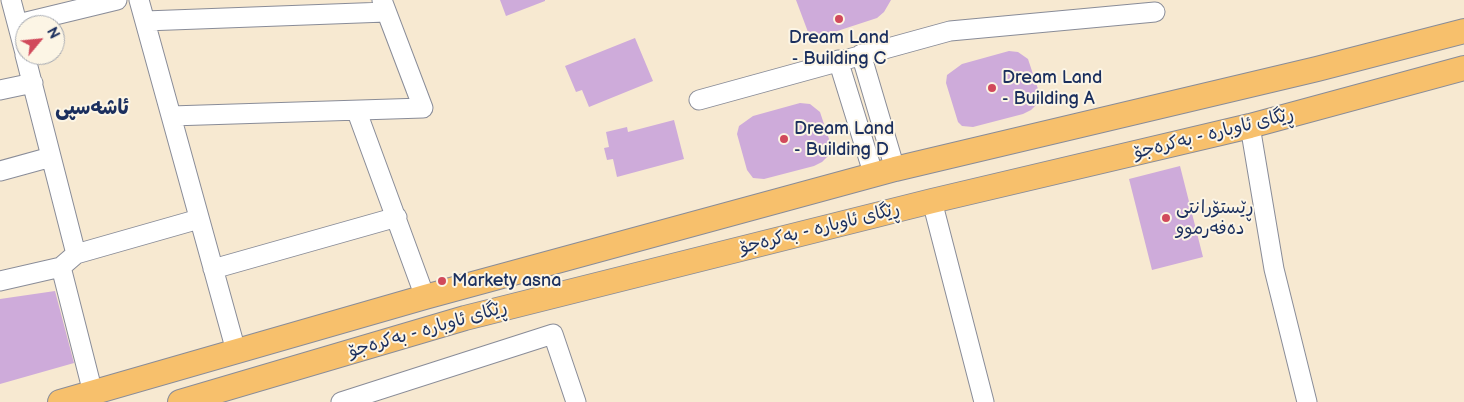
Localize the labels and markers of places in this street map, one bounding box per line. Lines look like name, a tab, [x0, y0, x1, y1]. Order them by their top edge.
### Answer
marker: Dream Land - Building C	[833, 13, 845, 25]
place label: Dream Land - Building C	[789, 27, 889, 70]
place label: Dream Land - Building A	[1002, 67, 1102, 110]
marker: Dream Land - Building A	[986, 82, 998, 94]
place label: Dream Land - Building D	[794, 118, 894, 160]
marker: Dream Land - Building D	[778, 133, 790, 145]
place label: ڕێستۆرانتی دەفەرموو	[1176, 197, 1254, 240]
marker: ڕێستۆرانتی دەفەرموو	[1160, 212, 1172, 224]
place label: Markety asna	[452, 270, 561, 292]
marker: Markety asna	[436, 275, 448, 287]

